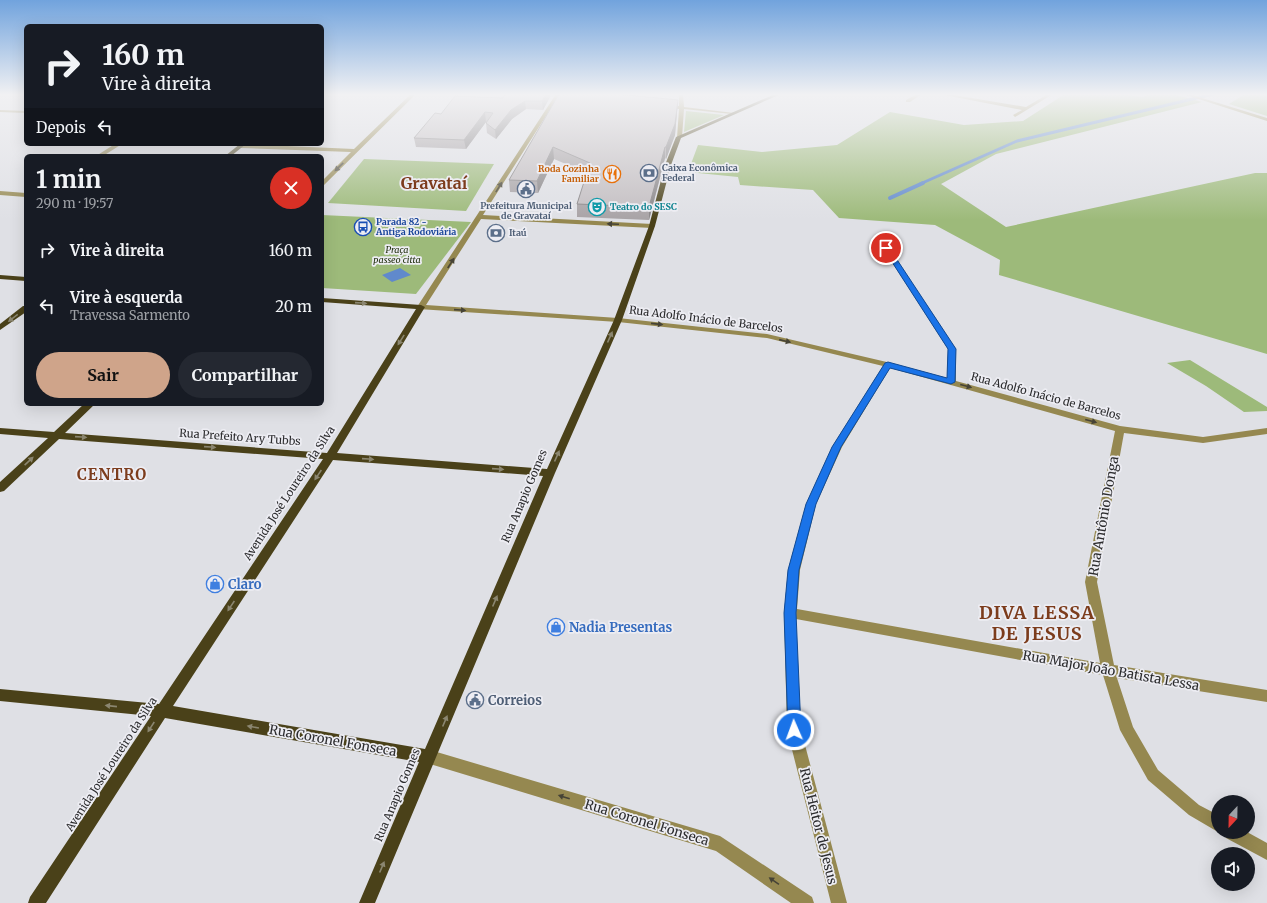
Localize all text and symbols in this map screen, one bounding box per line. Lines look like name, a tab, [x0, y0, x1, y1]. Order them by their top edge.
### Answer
text: 160 m	[102, 37, 184, 73]
icon: right	[36, 40, 88, 92]
text: Vire à direita	[102, 72, 211, 95]
icon: left	[94, 116, 116, 138]
text: Depois	[36, 118, 86, 137]
one-way arrow	[335, 162, 344, 171]
place label: Caixa Econômica Federal	[662, 162, 738, 183]
place label: Roda Cozinha Familiar	[538, 163, 599, 184]
bank icon: Caixa Econômica Federal	[639, 163, 659, 183]
text: 1 min	[36, 164, 101, 195]
restaurant icon: Roda Cozinha Familiar	[602, 164, 622, 184]
button: close	[270, 167, 312, 209]
district label: Gravataí	[401, 173, 468, 193]
public building icon: Prefeitura Municipal de Gravataí	[516, 179, 536, 199]
one-way arrow	[495, 182, 503, 193]
text: 290 m · 19:57	[36, 195, 113, 212]
theatre icon: Teatro do SESC	[587, 197, 607, 217]
place label: Prefeitura Municipal de Gravataí	[480, 200, 572, 221]
place label: Teatro do SESC	[610, 201, 677, 212]
place label: Parada 82 - Antiga Rodoviária	[375, 216, 456, 237]
bus stop icon: Parada 82 - Antiga Rodoviária	[353, 217, 373, 237]
one-way arrow	[606, 221, 619, 227]
bank icon: Itaú	[486, 223, 506, 243]
place label: Itaú	[509, 227, 527, 238]
pin	[869, 231, 903, 265]
icon: arrive	[875, 237, 897, 259]
icon: right	[36, 239, 58, 261]
text: Vire à direita	[70, 241, 164, 260]
text: 160 m	[269, 241, 312, 260]
park label: Praça passeo citta	[373, 244, 421, 265]
one-way arrow	[447, 257, 454, 269]
text: Vire à esquerda	[70, 288, 183, 307]
icon: left	[36, 295, 58, 317]
text: 20 m	[275, 297, 312, 316]
one-way arrow	[355, 300, 368, 306]
street label: Rua Adolfo Inácio de Barcelos	[628, 303, 784, 335]
one-way arrow	[454, 306, 466, 313]
text: Travessa Sarmento	[70, 307, 190, 324]
one-way arrow	[8, 313, 18, 321]
one-way arrow	[651, 321, 663, 327]
one-way arrow	[607, 332, 613, 343]
one-way arrow	[397, 335, 405, 346]
one-way arrow	[779, 338, 792, 344]
button: Sair	[36, 352, 170, 398]
button: Compartilhar	[178, 352, 312, 398]
street label: Rua Adolfo Inácio de Barcelos	[969, 369, 1123, 423]
one-way arrow	[960, 383, 972, 389]
one-way arrow	[1085, 418, 1097, 424]
street label: Avenida José Loureiro da Silva	[240, 423, 338, 564]
street label: Rua Prefeito Ary Tubbs	[179, 426, 301, 448]
one-way arrow	[75, 433, 87, 440]
one-way arrow	[204, 443, 216, 450]
street label: Rua Anapio Gomes	[498, 447, 550, 545]
one-way arrow	[554, 450, 560, 462]
one-way arrow	[362, 455, 374, 462]
street label: Rua Antônio Donga	[1085, 455, 1122, 577]
one-way arrow	[24, 457, 33, 466]
district label: CENTRO	[77, 465, 147, 484]
one-way arrow	[492, 465, 504, 472]
one-way arrow	[314, 470, 322, 480]
shop icon: Claro	[205, 574, 225, 594]
place label: Claro	[228, 576, 262, 593]
one-way arrow	[493, 595, 499, 607]
one-way arrow	[227, 601, 234, 612]
district label: DIVA LESSA DE JESUS	[979, 601, 1095, 645]
shop icon: Nadia Presentas	[546, 617, 566, 637]
place label: Nadia Presentas	[569, 619, 673, 636]
street label: Rua Major João Batista Lessa	[1021, 647, 1201, 694]
public building icon: Correios	[465, 690, 485, 710]
place label: Correios	[488, 692, 542, 709]
street label: Avenida José Loureiro da Silva	[62, 694, 160, 835]
one-way arrow	[105, 702, 117, 709]
position arrow	[773, 709, 815, 751]
one-way arrow	[442, 716, 448, 727]
one-way arrow	[147, 721, 155, 732]
street label: Rua Coronel Fonseca	[268, 721, 398, 760]
one-way arrow	[247, 723, 259, 729]
street label: Rua Anapio Gomes	[371, 746, 423, 844]
street label: Rua Heitor de Jesus	[796, 766, 841, 886]
one-way arrow	[558, 794, 570, 800]
street label: Rua Coronel Fonseca	[583, 795, 711, 849]
north arrow	[1211, 795, 1255, 839]
map controls	[1211, 795, 1255, 891]
button: sound	[1211, 847, 1255, 891]
one-way arrow	[379, 862, 385, 873]
one-way arrow	[769, 877, 779, 885]

